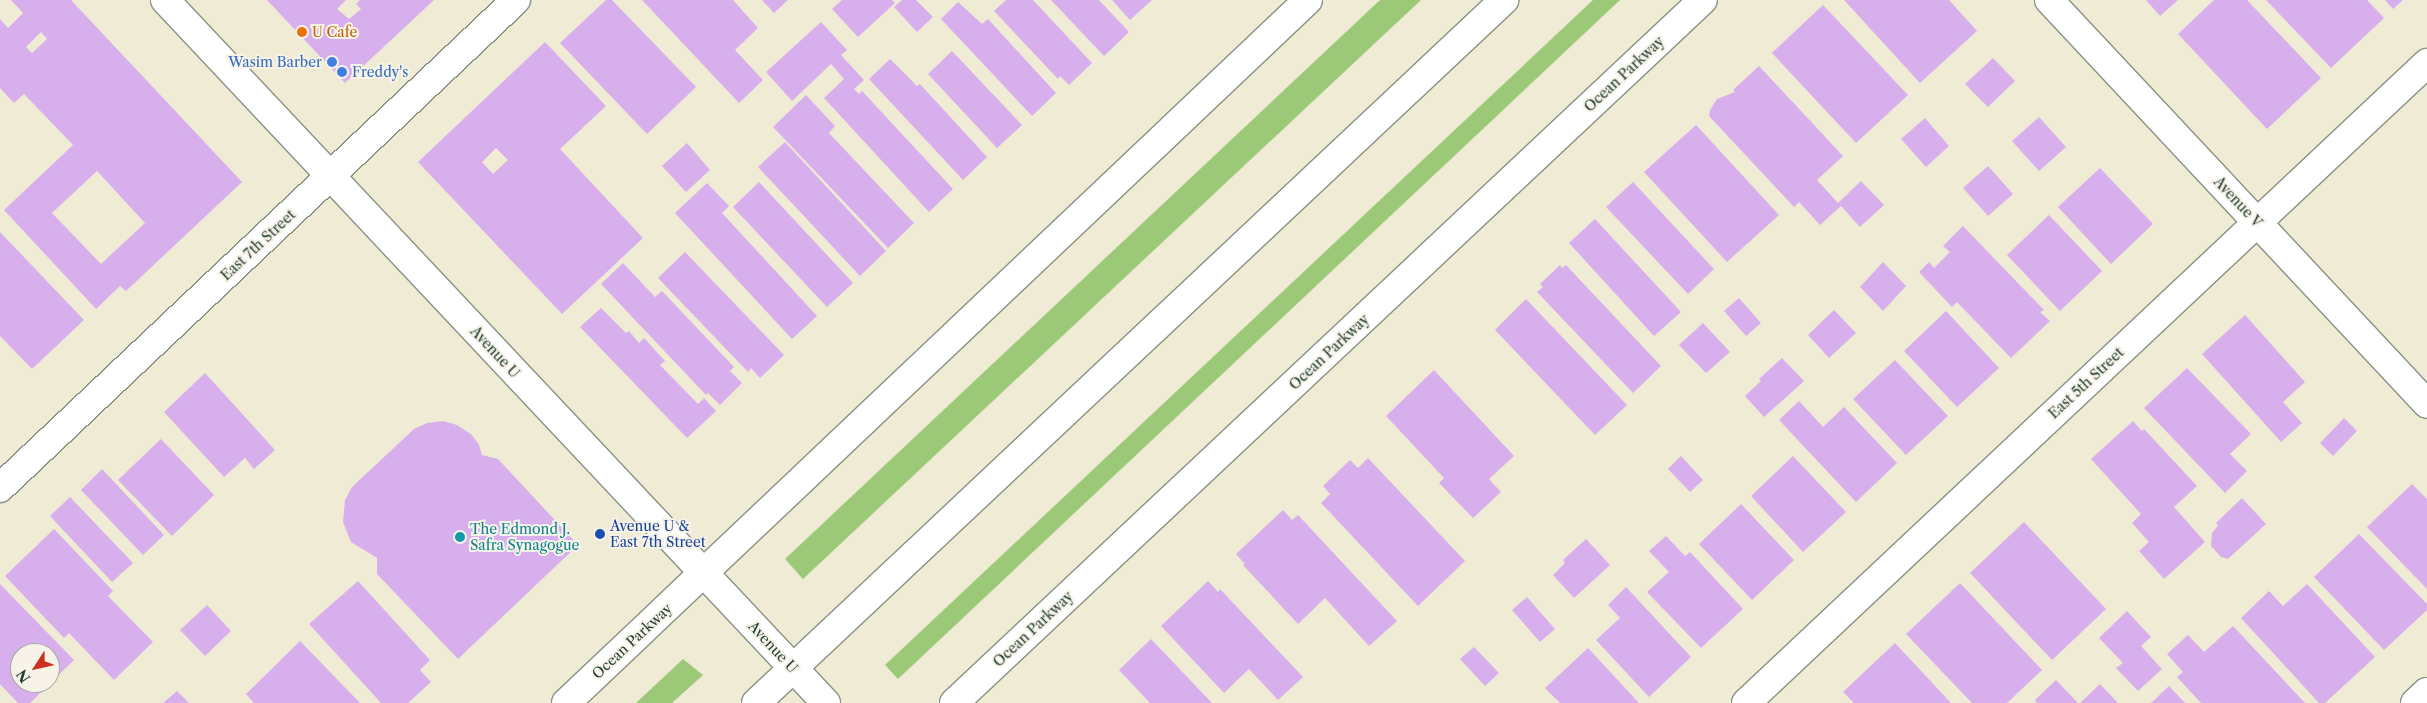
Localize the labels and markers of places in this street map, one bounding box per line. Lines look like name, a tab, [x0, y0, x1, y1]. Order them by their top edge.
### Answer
place label: U Cafe	[312, 24, 357, 40]
marker: U Cafe	[296, 26, 308, 38]
place label: Wasim Barber	[228, 54, 322, 70]
marker: Wasim Barber	[326, 56, 338, 68]
place label: Freddy's	[352, 64, 408, 80]
marker: Freddy's	[336, 66, 348, 78]
place label: Avenue U & East 7th Street	[610, 518, 706, 550]
place label: The Edmond J. Safra Synagogue	[470, 521, 580, 554]
marker: Avenue U & East 7th Street	[594, 528, 606, 540]
marker: The Edmond J. Safra Synagogue	[454, 531, 466, 543]

